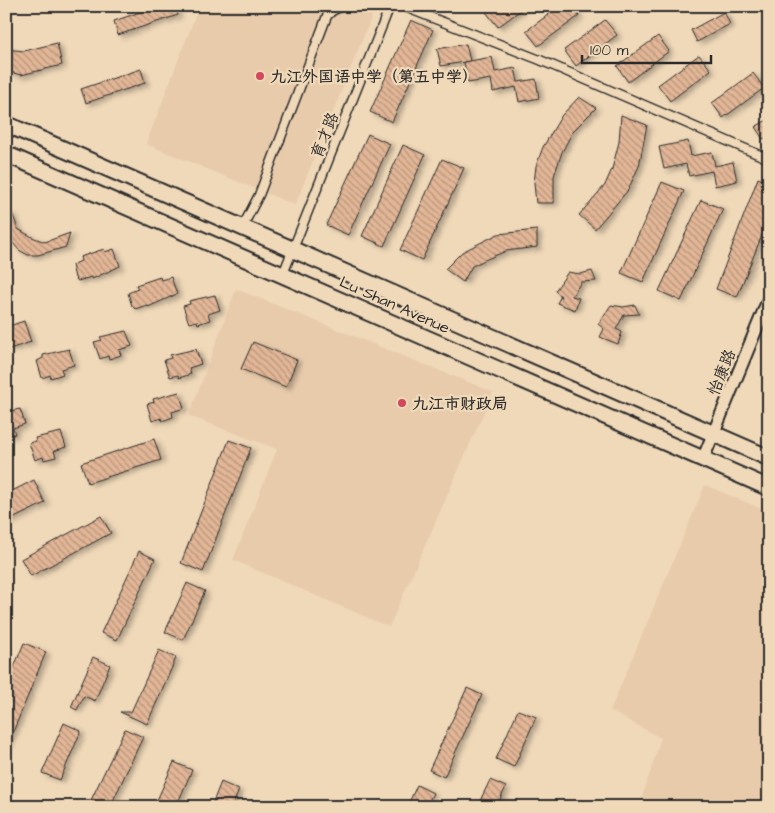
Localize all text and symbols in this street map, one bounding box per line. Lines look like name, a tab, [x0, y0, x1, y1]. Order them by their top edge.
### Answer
scale bar	[582, 32, 711, 64]
text: 100 m	[590, 40, 629, 61]
place label: 九江外国语中学（第五中学）	[270, 66, 478, 88]
marker: 九江外国语中学（第五中学）	[254, 70, 266, 82]
street label: 育才路	[306, 109, 344, 162]
street label: Lu Shan Avenue	[336, 271, 453, 339]
street label: 怡康路	[703, 346, 741, 399]
place label: 九江市财政局	[412, 393, 508, 415]
marker: 九江市财政局	[396, 397, 408, 409]

